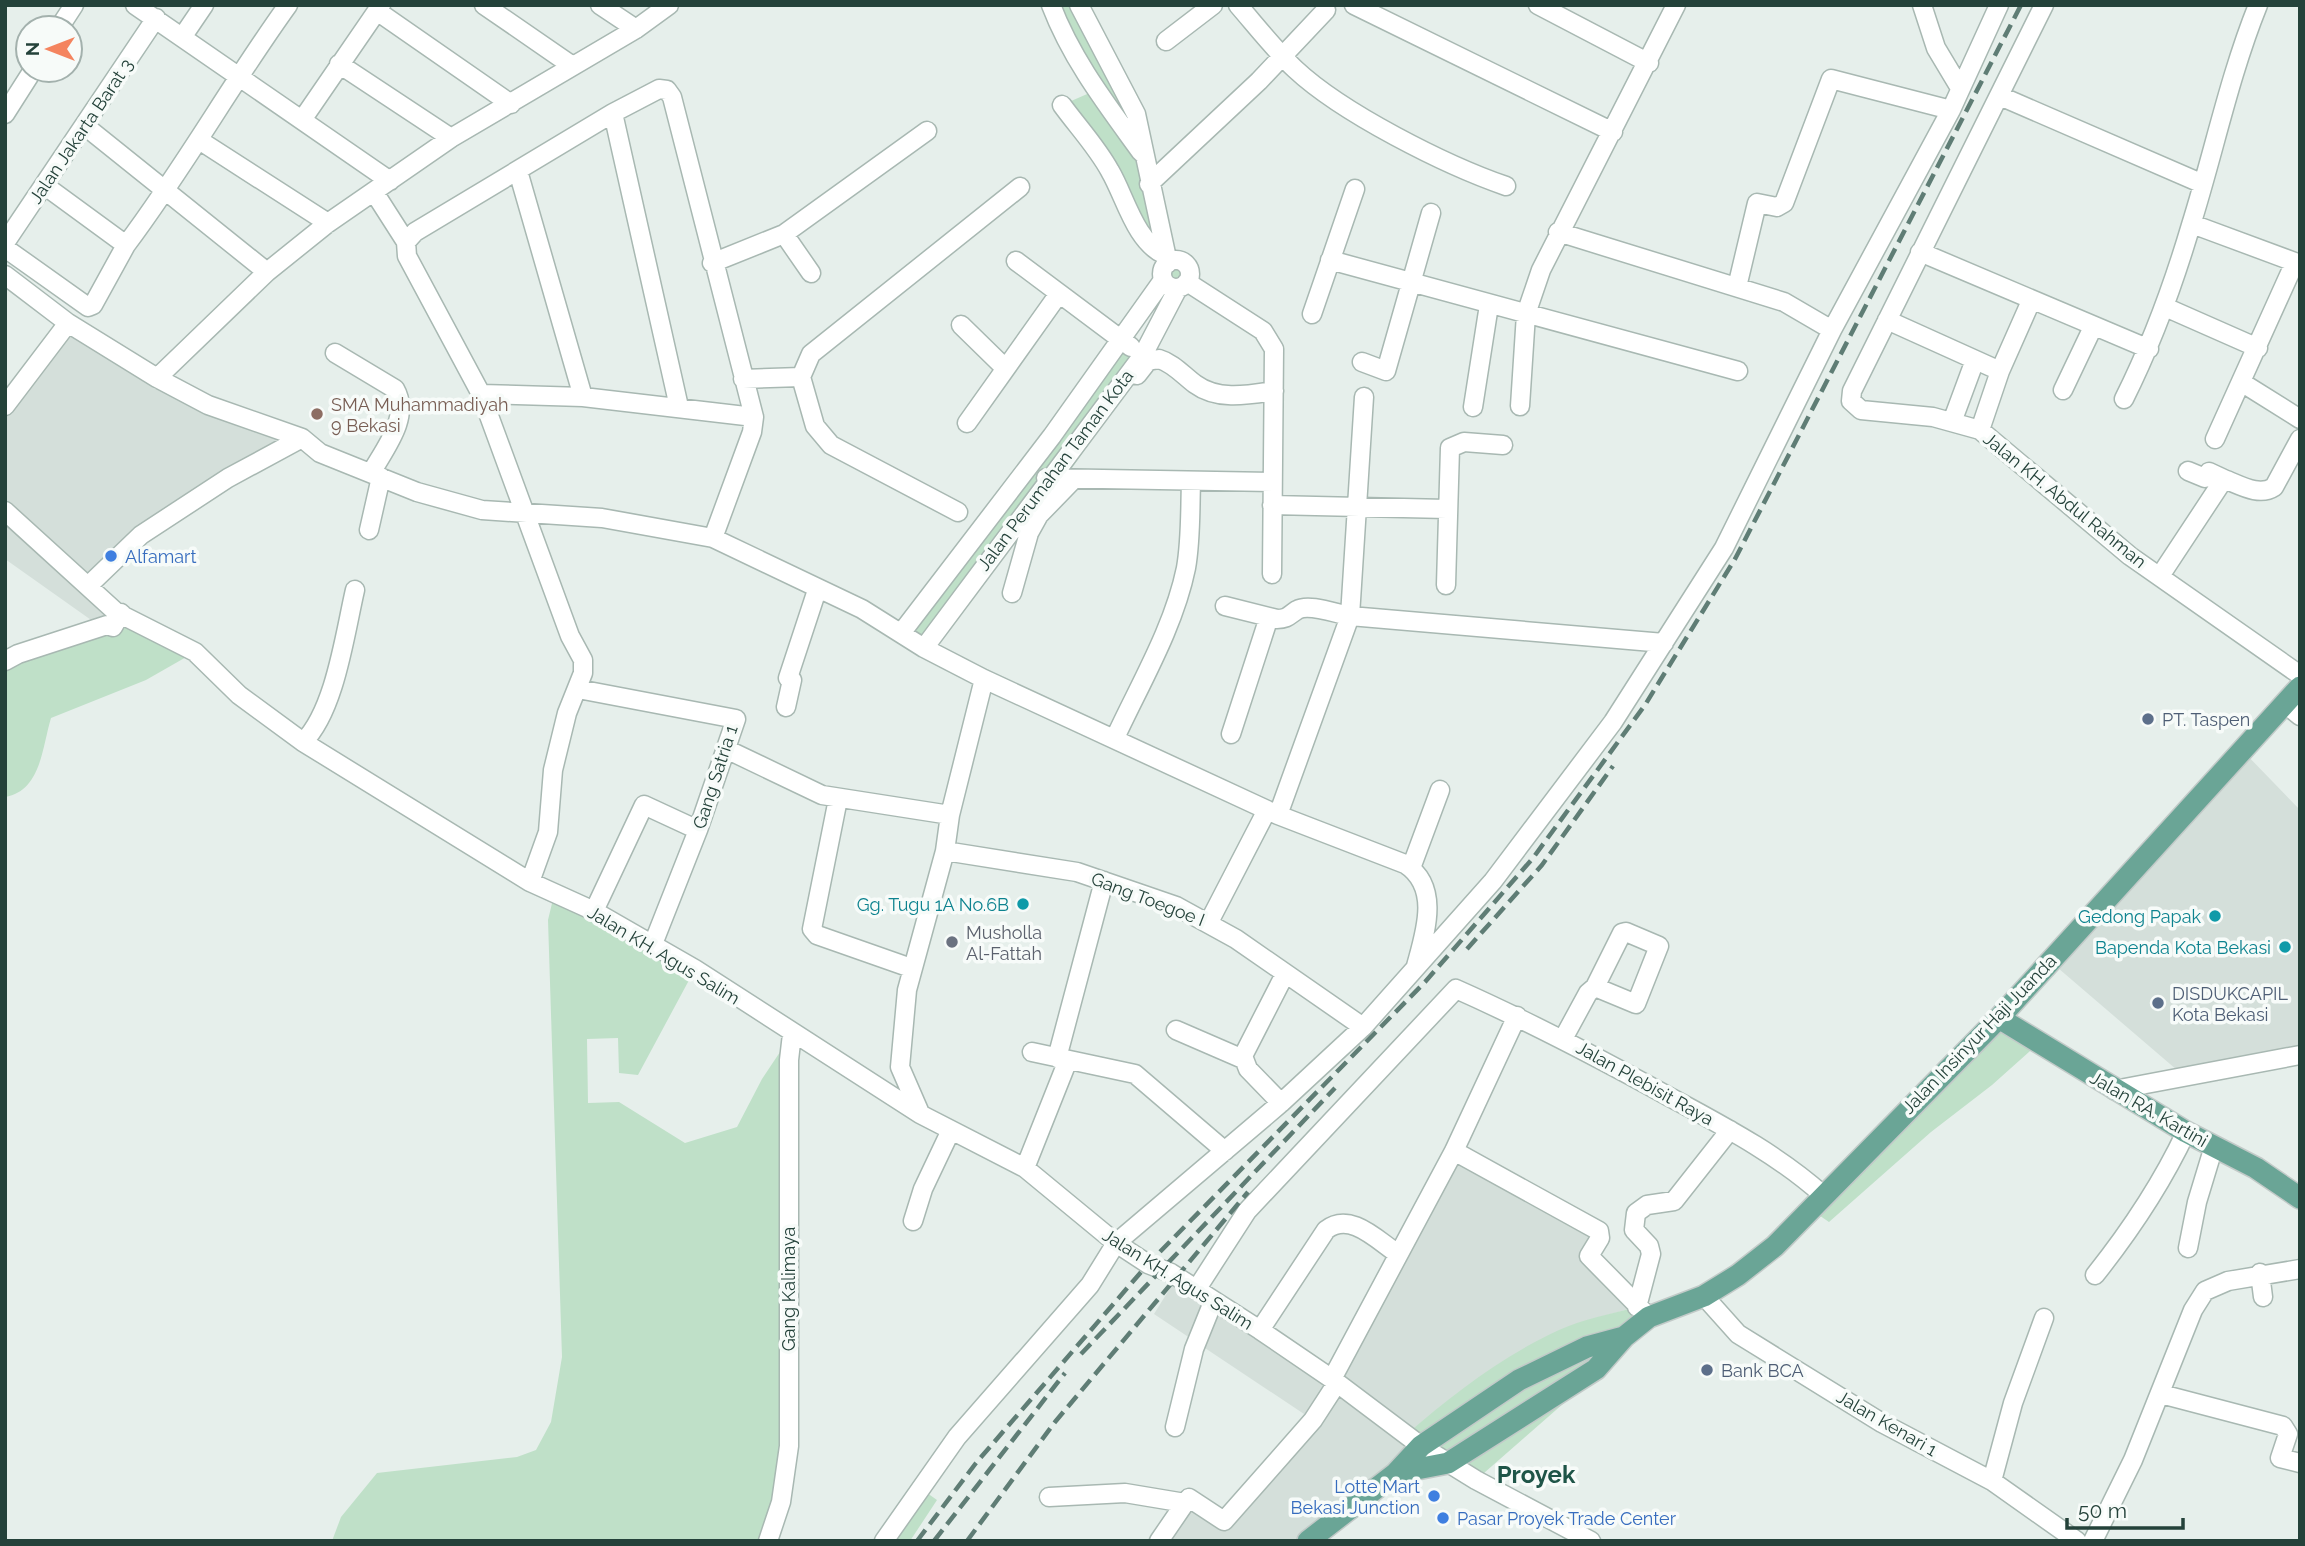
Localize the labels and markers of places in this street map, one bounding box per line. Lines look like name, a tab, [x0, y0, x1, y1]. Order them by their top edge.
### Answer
place label: SMA Muhammadiyah 9 Bekasi	[331, 394, 509, 436]
marker: SMA Muhammadiyah 9 Bekasi	[309, 406, 325, 422]
place label: Alfamart	[125, 546, 196, 567]
marker: Alfamart	[103, 548, 119, 564]
place label: PT. Taspen	[2162, 709, 2250, 730]
marker: PT. Taspen	[2140, 711, 2156, 727]
place label: Gg. Tugu 1A No.6B	[857, 894, 1009, 915]
marker: Gg. Tugu 1A No.6B	[1015, 896, 1031, 912]
place label: Gedong Papak	[2078, 906, 2201, 927]
marker: Gedong Papak	[2207, 908, 2223, 924]
place label: Musholla Al-Fattah	[966, 922, 1042, 964]
marker: Musholla Al-Fattah	[944, 934, 960, 950]
place label: Bapenda Kota Bekasi	[2095, 937, 2271, 958]
marker: Bapenda Kota Bekasi	[2277, 939, 2293, 955]
place label: DISDUKCAPIL Kota Bekasi	[2172, 983, 2289, 1025]
marker: DISDUKCAPIL Kota Bekasi	[2150, 995, 2166, 1011]
place label: Bank BCA	[1721, 1360, 1804, 1381]
marker: Bank BCA	[1699, 1362, 1715, 1378]
place label: Lotte Mart Bekasi Junction	[1291, 1476, 1420, 1518]
marker: Lotte Mart Bekasi Junction	[1426, 1488, 1442, 1504]
place label: Pasar Proyek Trade Center	[1457, 1508, 1677, 1529]
marker: Pasar Proyek Trade Center	[1435, 1510, 1451, 1526]

